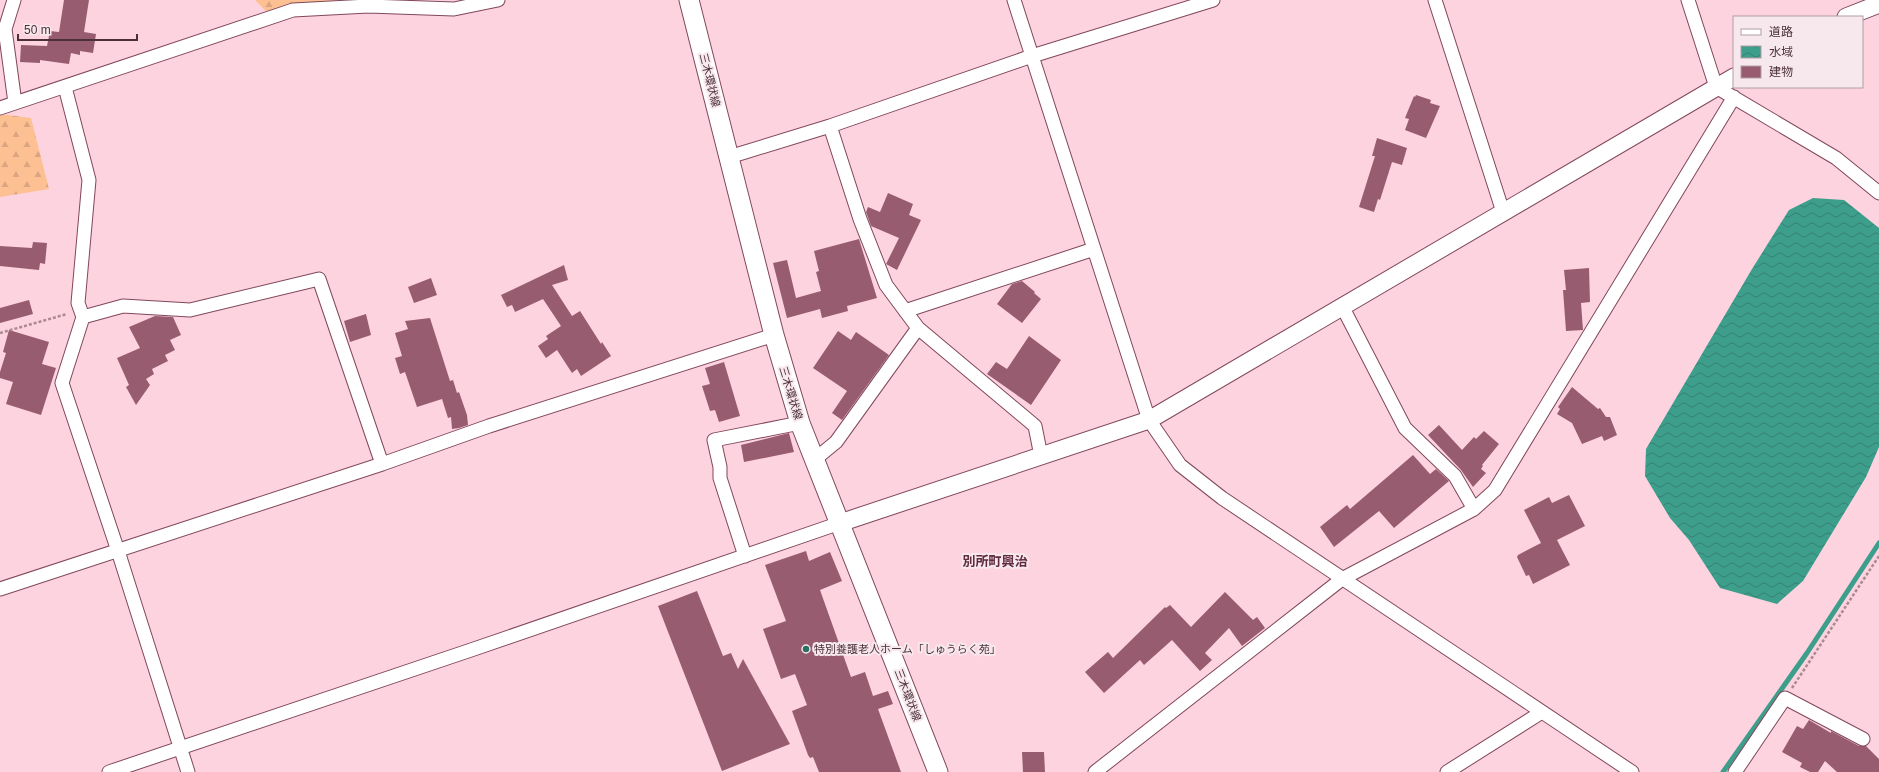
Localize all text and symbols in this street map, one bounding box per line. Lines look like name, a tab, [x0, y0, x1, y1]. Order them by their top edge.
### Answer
scale bar	[18, 16, 137, 42]
legend	[1733, 16, 1863, 88]
text: 50 m	[24, 23, 51, 37]
text: 道路	[1769, 25, 1793, 39]
text: 水域	[1769, 45, 1793, 59]
street label: 三木環状線	[698, 52, 722, 108]
text: 建物	[1769, 65, 1793, 79]
street label: 三木環状線	[777, 365, 805, 421]
district label: 別所町興治	[962, 554, 1028, 569]
place label: 特別養護老人ホーム「しゅうらく苑」	[814, 643, 1001, 655]
marker: 特別養護老人ホーム「しゅうらく苑」	[801, 644, 811, 654]
street label: 三木環状線	[893, 667, 923, 723]

